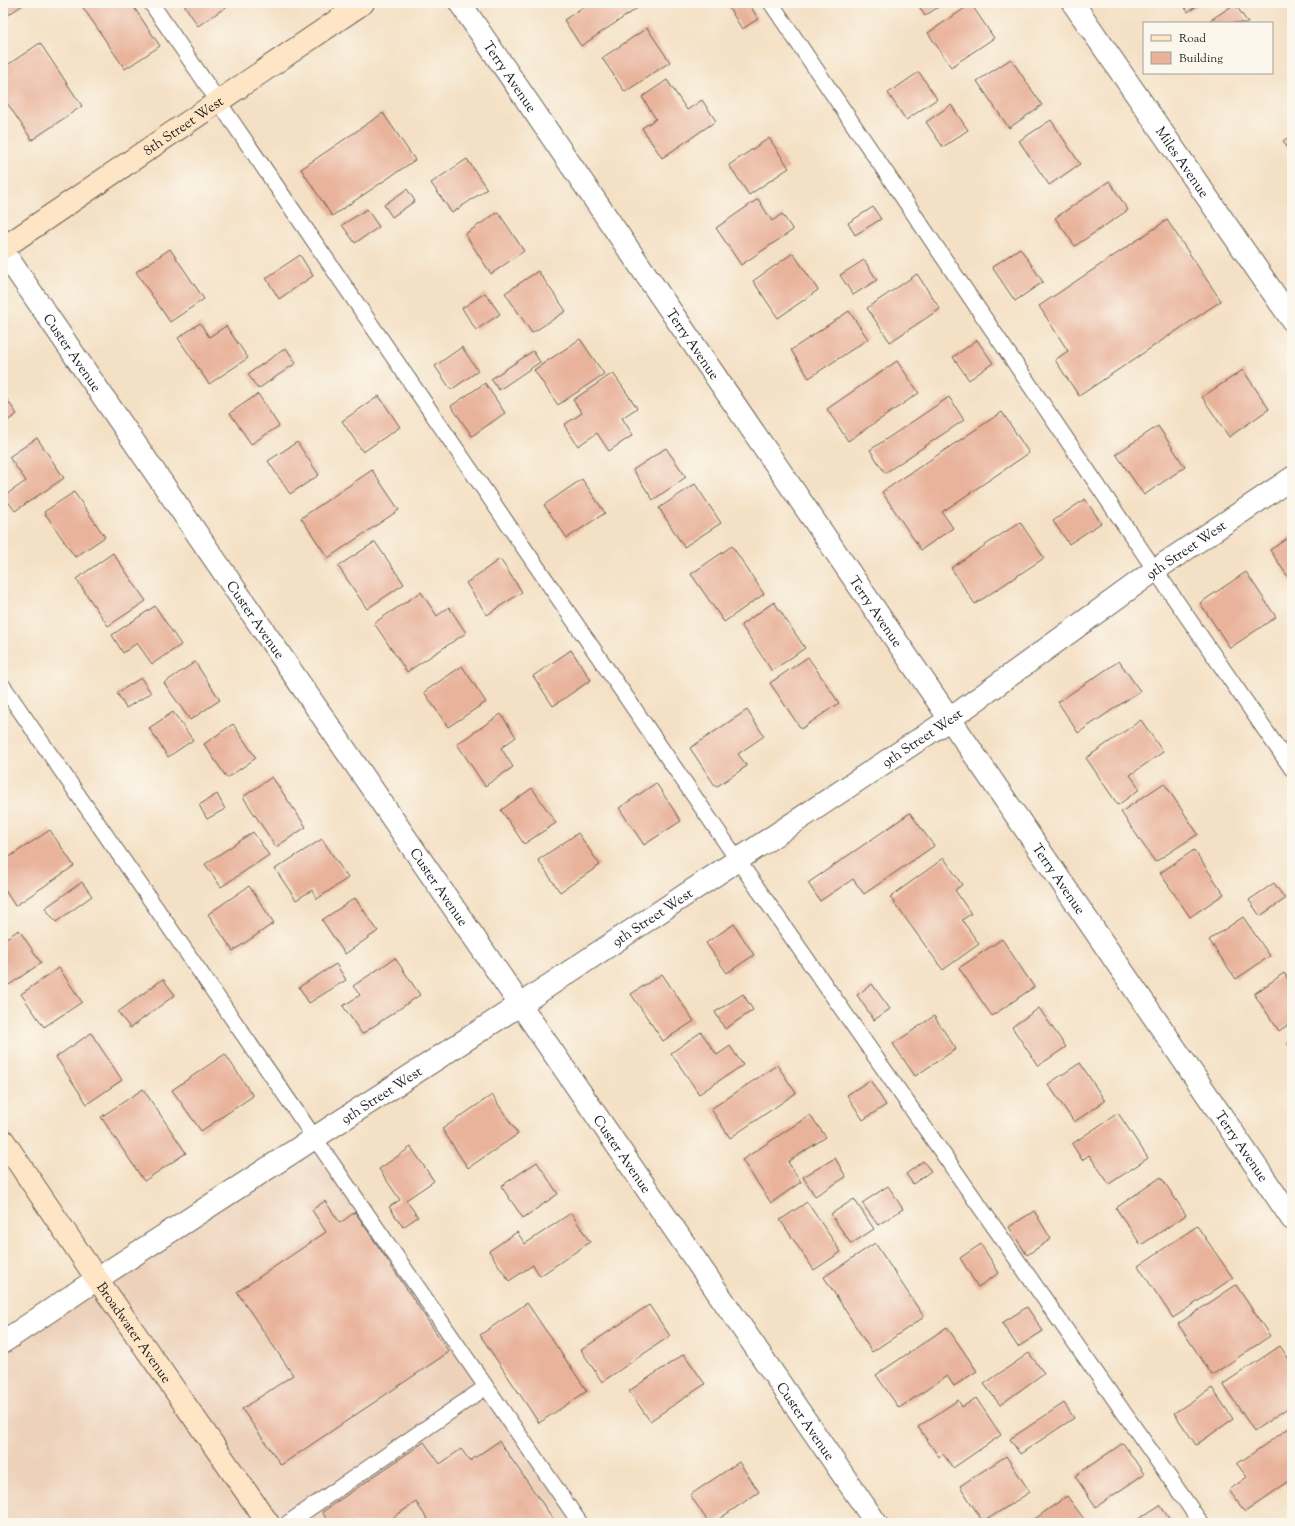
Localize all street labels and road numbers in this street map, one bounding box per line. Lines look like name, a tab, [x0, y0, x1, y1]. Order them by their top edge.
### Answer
street label: Terry Avenue	[477, 38, 540, 117]
street label: 8th Street West	[140, 92, 229, 161]
street label: Miles Avenue	[1149, 123, 1213, 203]
street label: Terry Avenue	[660, 305, 723, 385]
street label: Custer Avenue	[37, 310, 105, 397]
street label: 9th Street West	[1143, 517, 1231, 585]
street label: Terry Avenue	[843, 573, 906, 652]
street label: Custer Avenue	[220, 577, 288, 664]
street label: 9th Street West	[879, 705, 968, 773]
street label: Terry Avenue	[1026, 840, 1089, 919]
street label: Custer Avenue	[404, 845, 472, 931]
street label: 9th Street West	[609, 884, 698, 953]
street label: 9th Street West	[338, 1063, 427, 1130]
street label: Terry Avenue	[1209, 1108, 1272, 1187]
street label: Custer Avenue	[587, 1112, 655, 1198]
street label: Broadwater Avenue	[90, 1279, 175, 1388]
street label: Custer Avenue	[770, 1379, 838, 1465]

